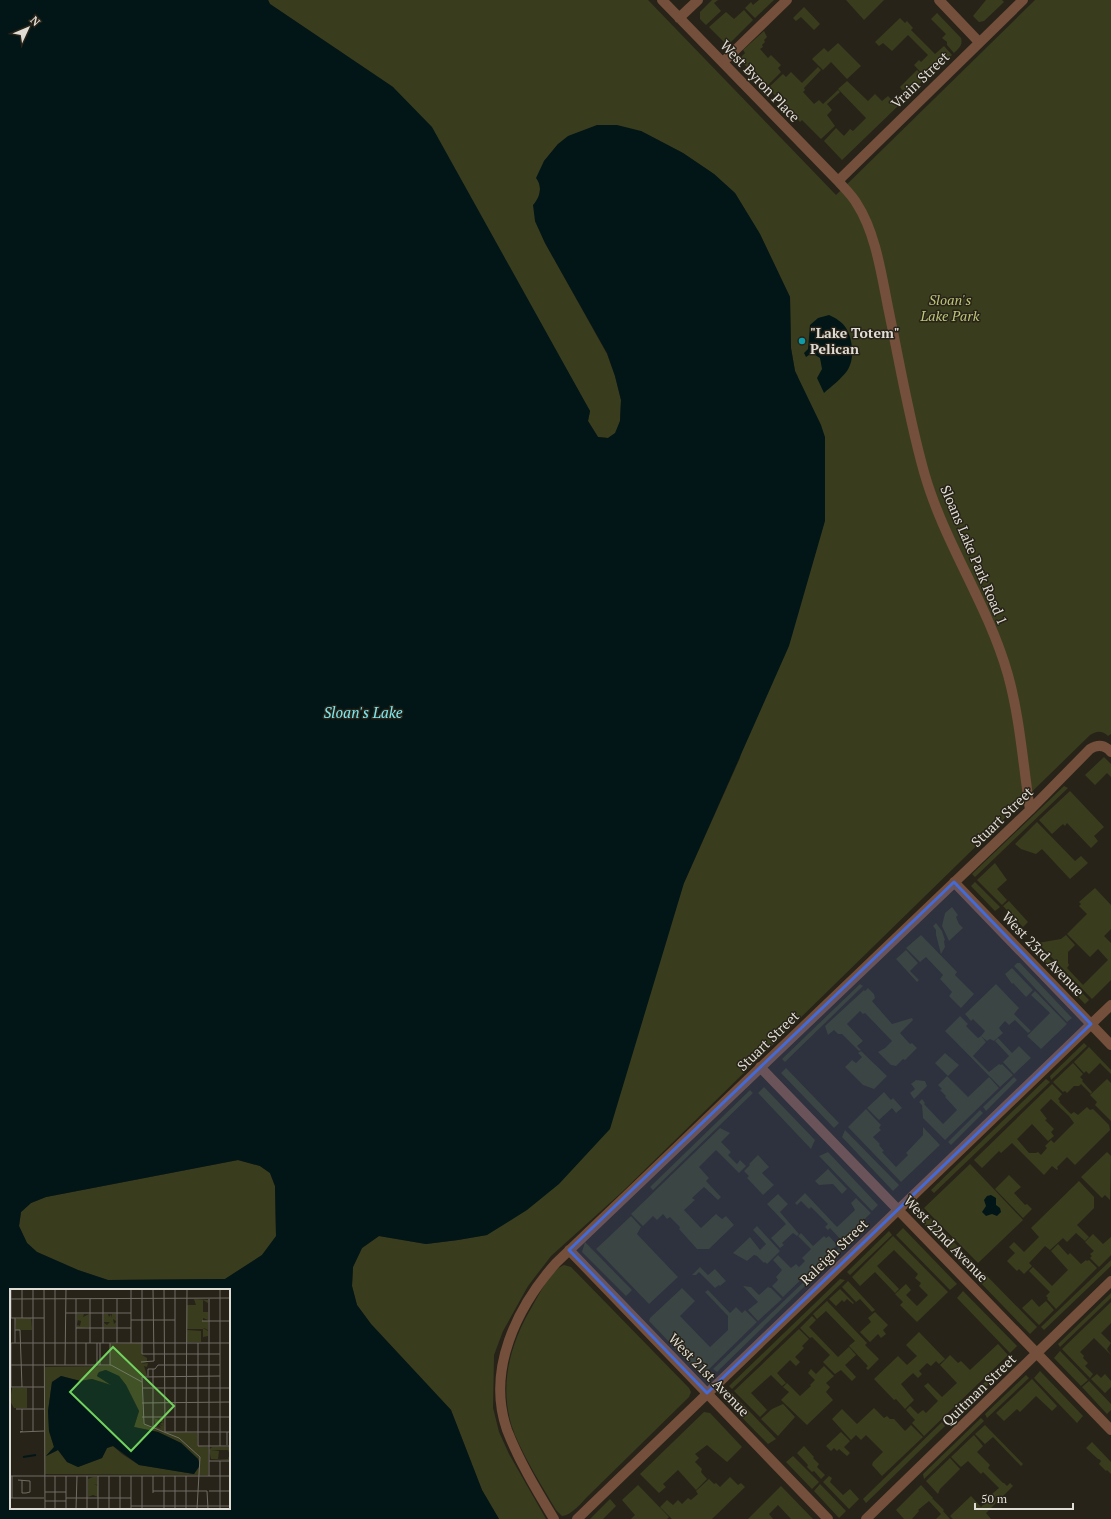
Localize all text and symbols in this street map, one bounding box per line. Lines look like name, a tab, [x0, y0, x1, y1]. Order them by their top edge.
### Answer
north arrow	[8, 8, 48, 48]
text: N	[27, 13, 44, 29]
street label: West Byron Place	[716, 35, 804, 126]
street label: Vrain Street	[886, 46, 954, 112]
park label: Sloan's Lake Park	[920, 290, 980, 325]
place label: "Lake Totem" Pelican	[810, 323, 900, 358]
marker: "Lake Totem" Pelican	[797, 336, 807, 346]
street label: Sloans Lake Park Road 1	[936, 482, 1013, 628]
water label: Sloan's Lake	[323, 702, 403, 722]
street label: Stuart Street	[967, 782, 1037, 851]
street label: West 23rd Avenue	[998, 907, 1089, 1000]
street label: Stuart Street	[733, 1006, 803, 1075]
street label: West 22nd Avenue	[900, 1191, 993, 1286]
street label: Raleigh Street	[795, 1214, 872, 1289]
inset map	[10, 1289, 230, 1509]
street label: West 21st Avenue	[665, 1329, 754, 1420]
street label: Quitman Street	[938, 1349, 1020, 1430]
scale bar	[975, 1485, 1073, 1511]
text: 50 m	[981, 1491, 1008, 1506]

